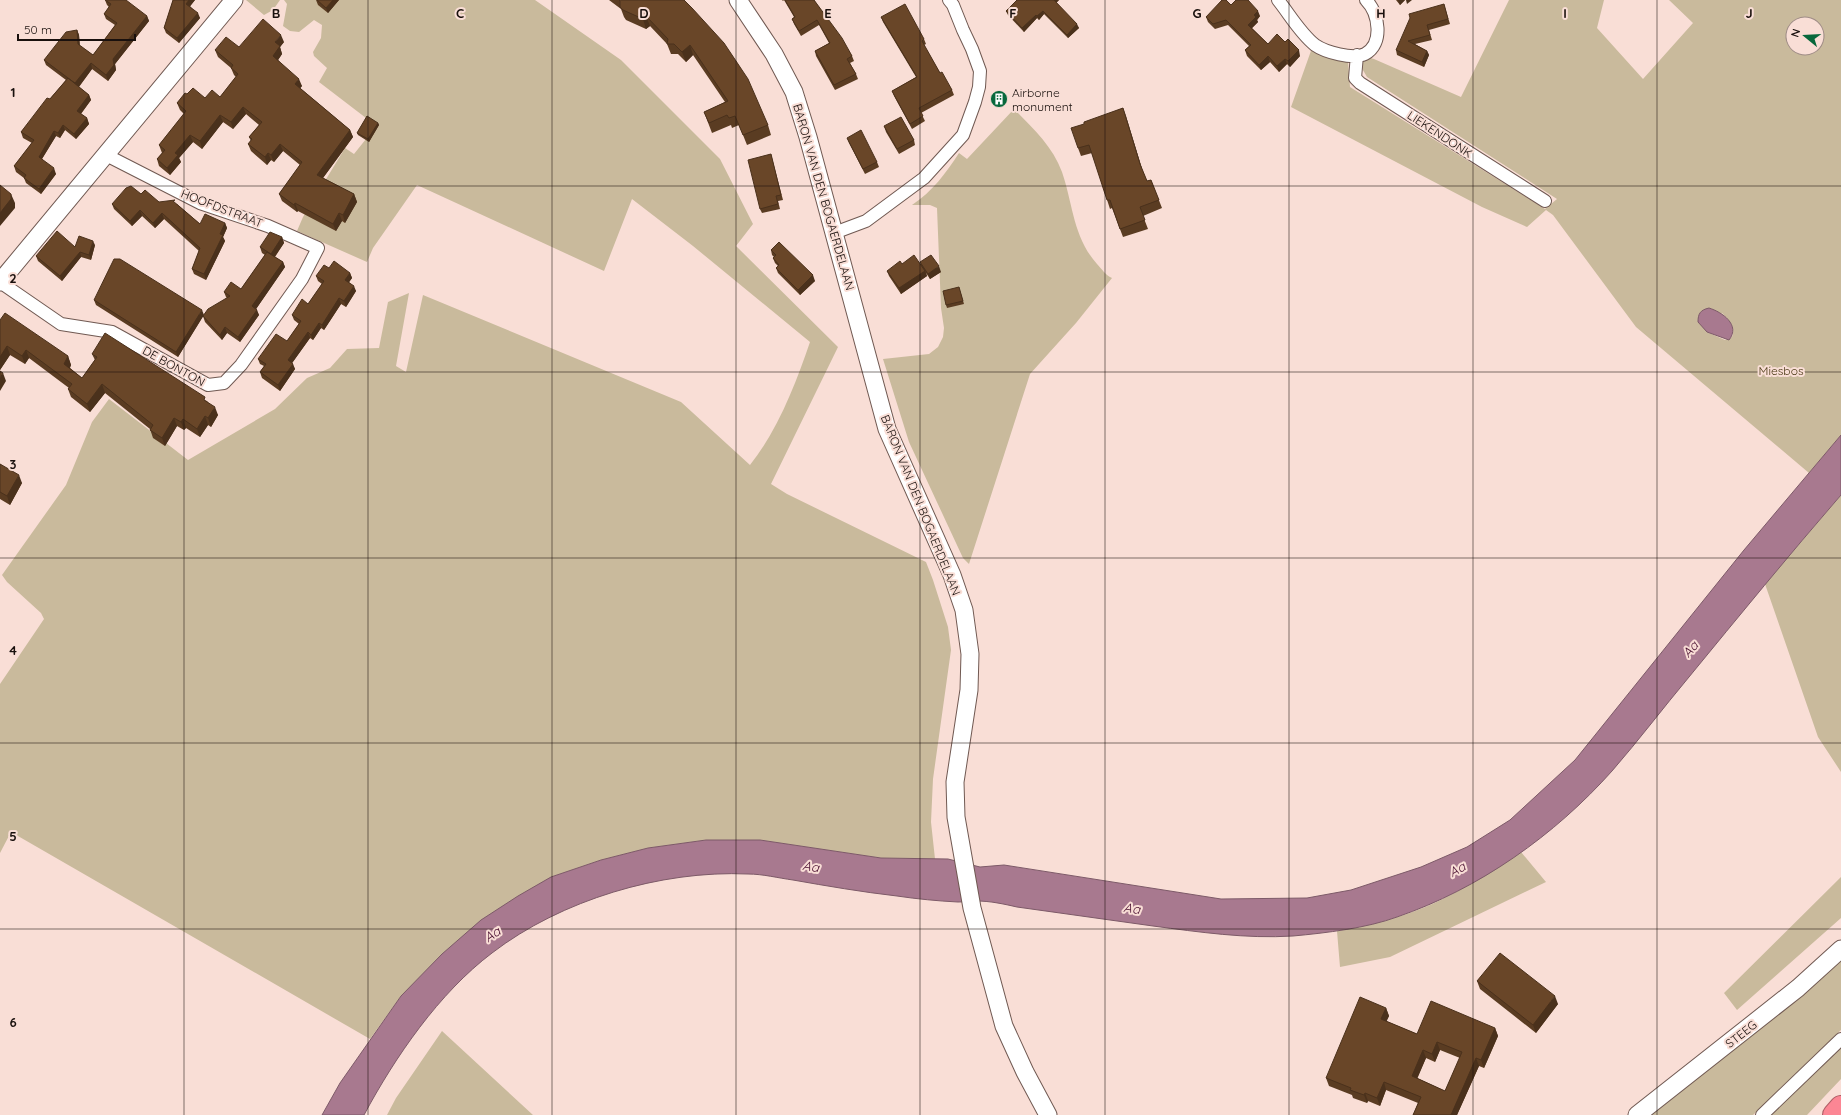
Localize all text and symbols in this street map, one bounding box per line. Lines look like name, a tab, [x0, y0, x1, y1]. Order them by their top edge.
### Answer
text: B	[272, 5, 280, 21]
text: C	[456, 5, 464, 21]
text: D	[639, 5, 649, 21]
text: E	[824, 5, 832, 21]
text: F	[1009, 5, 1017, 21]
text: G	[1192, 5, 1202, 21]
text: H	[1376, 5, 1386, 21]
text: I	[1563, 5, 1567, 21]
text: J	[1745, 5, 1753, 21]
scale bar	[18, 16, 135, 42]
north arrow	[1785, 16, 1825, 56]
text: 50 m	[24, 22, 52, 37]
text: N	[1788, 27, 1803, 39]
text: 1	[10, 84, 16, 100]
place label: Airborne monument	[1012, 85, 1073, 114]
building icon: Airborne monument	[989, 89, 1009, 109]
street label: BARON VAN DEN BOGAERDELAAN	[790, 102, 858, 292]
street label: LIEKENDONK	[1405, 107, 1475, 161]
street label: HOOFDSTRAAT	[179, 185, 265, 231]
text: 2	[9, 270, 17, 286]
street label: DE BONTON	[140, 343, 208, 389]
park label: Miesbos	[1758, 363, 1804, 378]
street label: BARON VAN DEN BOGAERDELAAN	[878, 412, 964, 598]
text: 3	[10, 456, 17, 472]
water label: Aa	[1679, 637, 1702, 660]
text: 4	[9, 642, 17, 658]
text: 5	[9, 828, 17, 844]
water label: Aa	[802, 857, 822, 875]
water label: Aa	[1446, 857, 1469, 880]
water label: Aa	[1123, 899, 1142, 917]
water label: Aa	[481, 922, 504, 945]
text: 6	[9, 1014, 17, 1030]
street label: STEEG	[1722, 1017, 1760, 1051]

